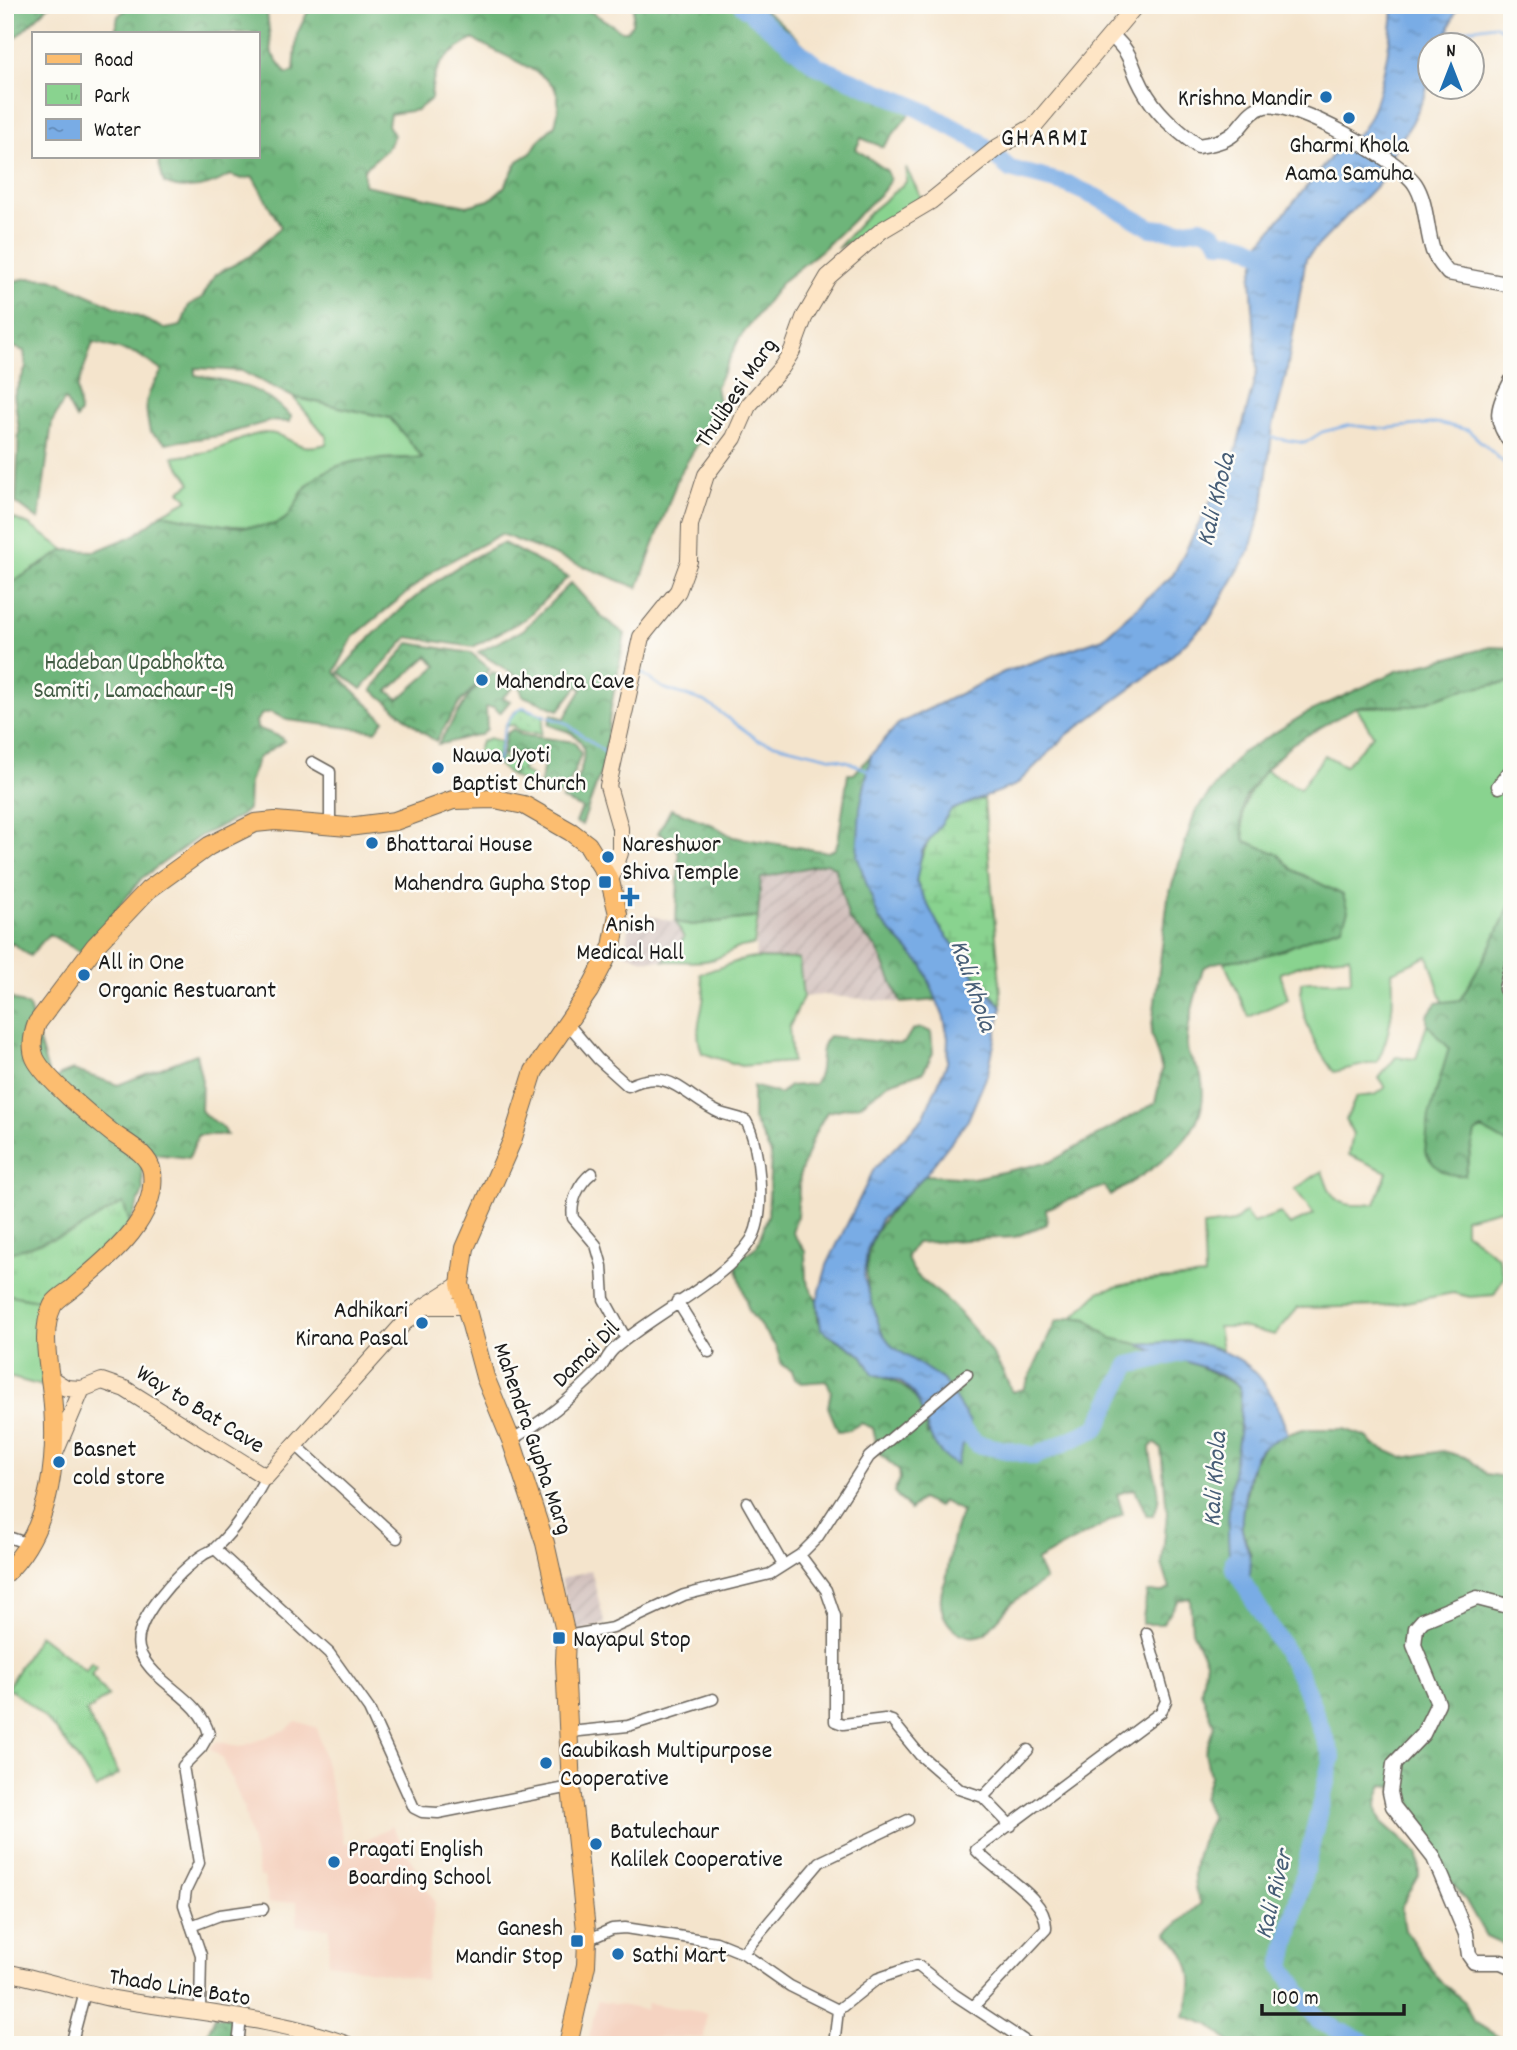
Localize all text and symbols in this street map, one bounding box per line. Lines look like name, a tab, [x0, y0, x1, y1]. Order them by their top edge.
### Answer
legend	[32, 32, 259, 158]
north arrow	[1416, 32, 1486, 102]
text: N	[1446, 39, 1456, 66]
text: Road	[94, 47, 133, 77]
text: Park	[94, 83, 130, 113]
place label: Krishna Mandir	[1178, 83, 1312, 117]
marker: Krishna Mandir	[1318, 89, 1334, 105]
marker: Gharmi Khola Aama Samuha	[1341, 110, 1357, 126]
text: Water	[94, 117, 141, 147]
district label: GHARMI	[1001, 121, 1089, 158]
place label: Gharmi Khola Aama Samuha	[1285, 130, 1414, 192]
street label: Thulibesi Marg	[688, 332, 787, 456]
water label: Kali Khola	[1188, 448, 1247, 550]
park label: Hadeban Upabhokta Samiti , Lamachaur -19	[33, 647, 235, 709]
place label: Mahendra Cave	[496, 666, 635, 700]
marker: Mahendra Cave	[474, 672, 490, 688]
place label: Nawa Jyoti Baptist Church	[452, 740, 586, 802]
marker: Nawa Jyoti Baptist Church	[430, 760, 446, 776]
place label: Bhattarai House	[386, 829, 533, 863]
place label: Nareshwor Shiva Temple	[622, 829, 739, 891]
marker: Bhattarai House	[364, 835, 380, 851]
marker: Nareshwor Shiva Temple	[600, 849, 616, 865]
place label: Mahendra Gupha Stop	[394, 868, 591, 902]
marker: Mahendra Gupha Stop	[597, 874, 613, 890]
marker: Anish Medical Hall	[622, 889, 638, 905]
place label: Anish Medical Hall	[576, 909, 684, 971]
water label: Kali Khola	[939, 935, 1005, 1039]
place label: All in One Organic Restuarant	[98, 947, 276, 1009]
marker: All in One Organic Restuarant	[76, 967, 92, 983]
place label: Adhikari Kirana Pasal	[295, 1295, 408, 1357]
street label: Damai Dil	[545, 1313, 629, 1397]
marker: Adhikari Kirana Pasal	[414, 1315, 430, 1331]
street label: Mahendra Gupha Marg	[482, 1338, 580, 1539]
street label: Way to Bat Cave	[129, 1357, 270, 1464]
water label: Kali Khola	[1195, 1429, 1238, 1528]
place label: Basnet cold store	[73, 1434, 165, 1496]
marker: Basnet cold store	[51, 1454, 67, 1470]
place label: Nayapul Stop	[573, 1624, 691, 1658]
marker: Nayapul Stop	[551, 1630, 567, 1646]
place label: Gaubikash Multipurpose Cooperative	[560, 1735, 772, 1797]
marker: Gaubikash Multipurpose Cooperative	[538, 1755, 554, 1771]
place label: Batulechaur Kalilek Cooperative	[610, 1816, 783, 1878]
place label: Pragati English Boarding School	[348, 1834, 492, 1896]
marker: Batulechaur Kalilek Cooperative	[588, 1836, 604, 1852]
water label: Kali River	[1247, 1843, 1305, 1943]
marker: Pragati English Boarding School	[326, 1854, 342, 1870]
place label: Ganesh Mandir Stop	[455, 1913, 563, 1975]
marker: Ganesh Mandir Stop	[569, 1933, 585, 1949]
place label: Sathi Mart	[632, 1940, 727, 1974]
marker: Sathi Mart	[610, 1946, 626, 1962]
street label: Thado Line Bato	[106, 1961, 253, 2017]
scale bar	[1262, 1973, 1403, 2017]
text: 100 m	[1272, 1985, 1319, 2015]

